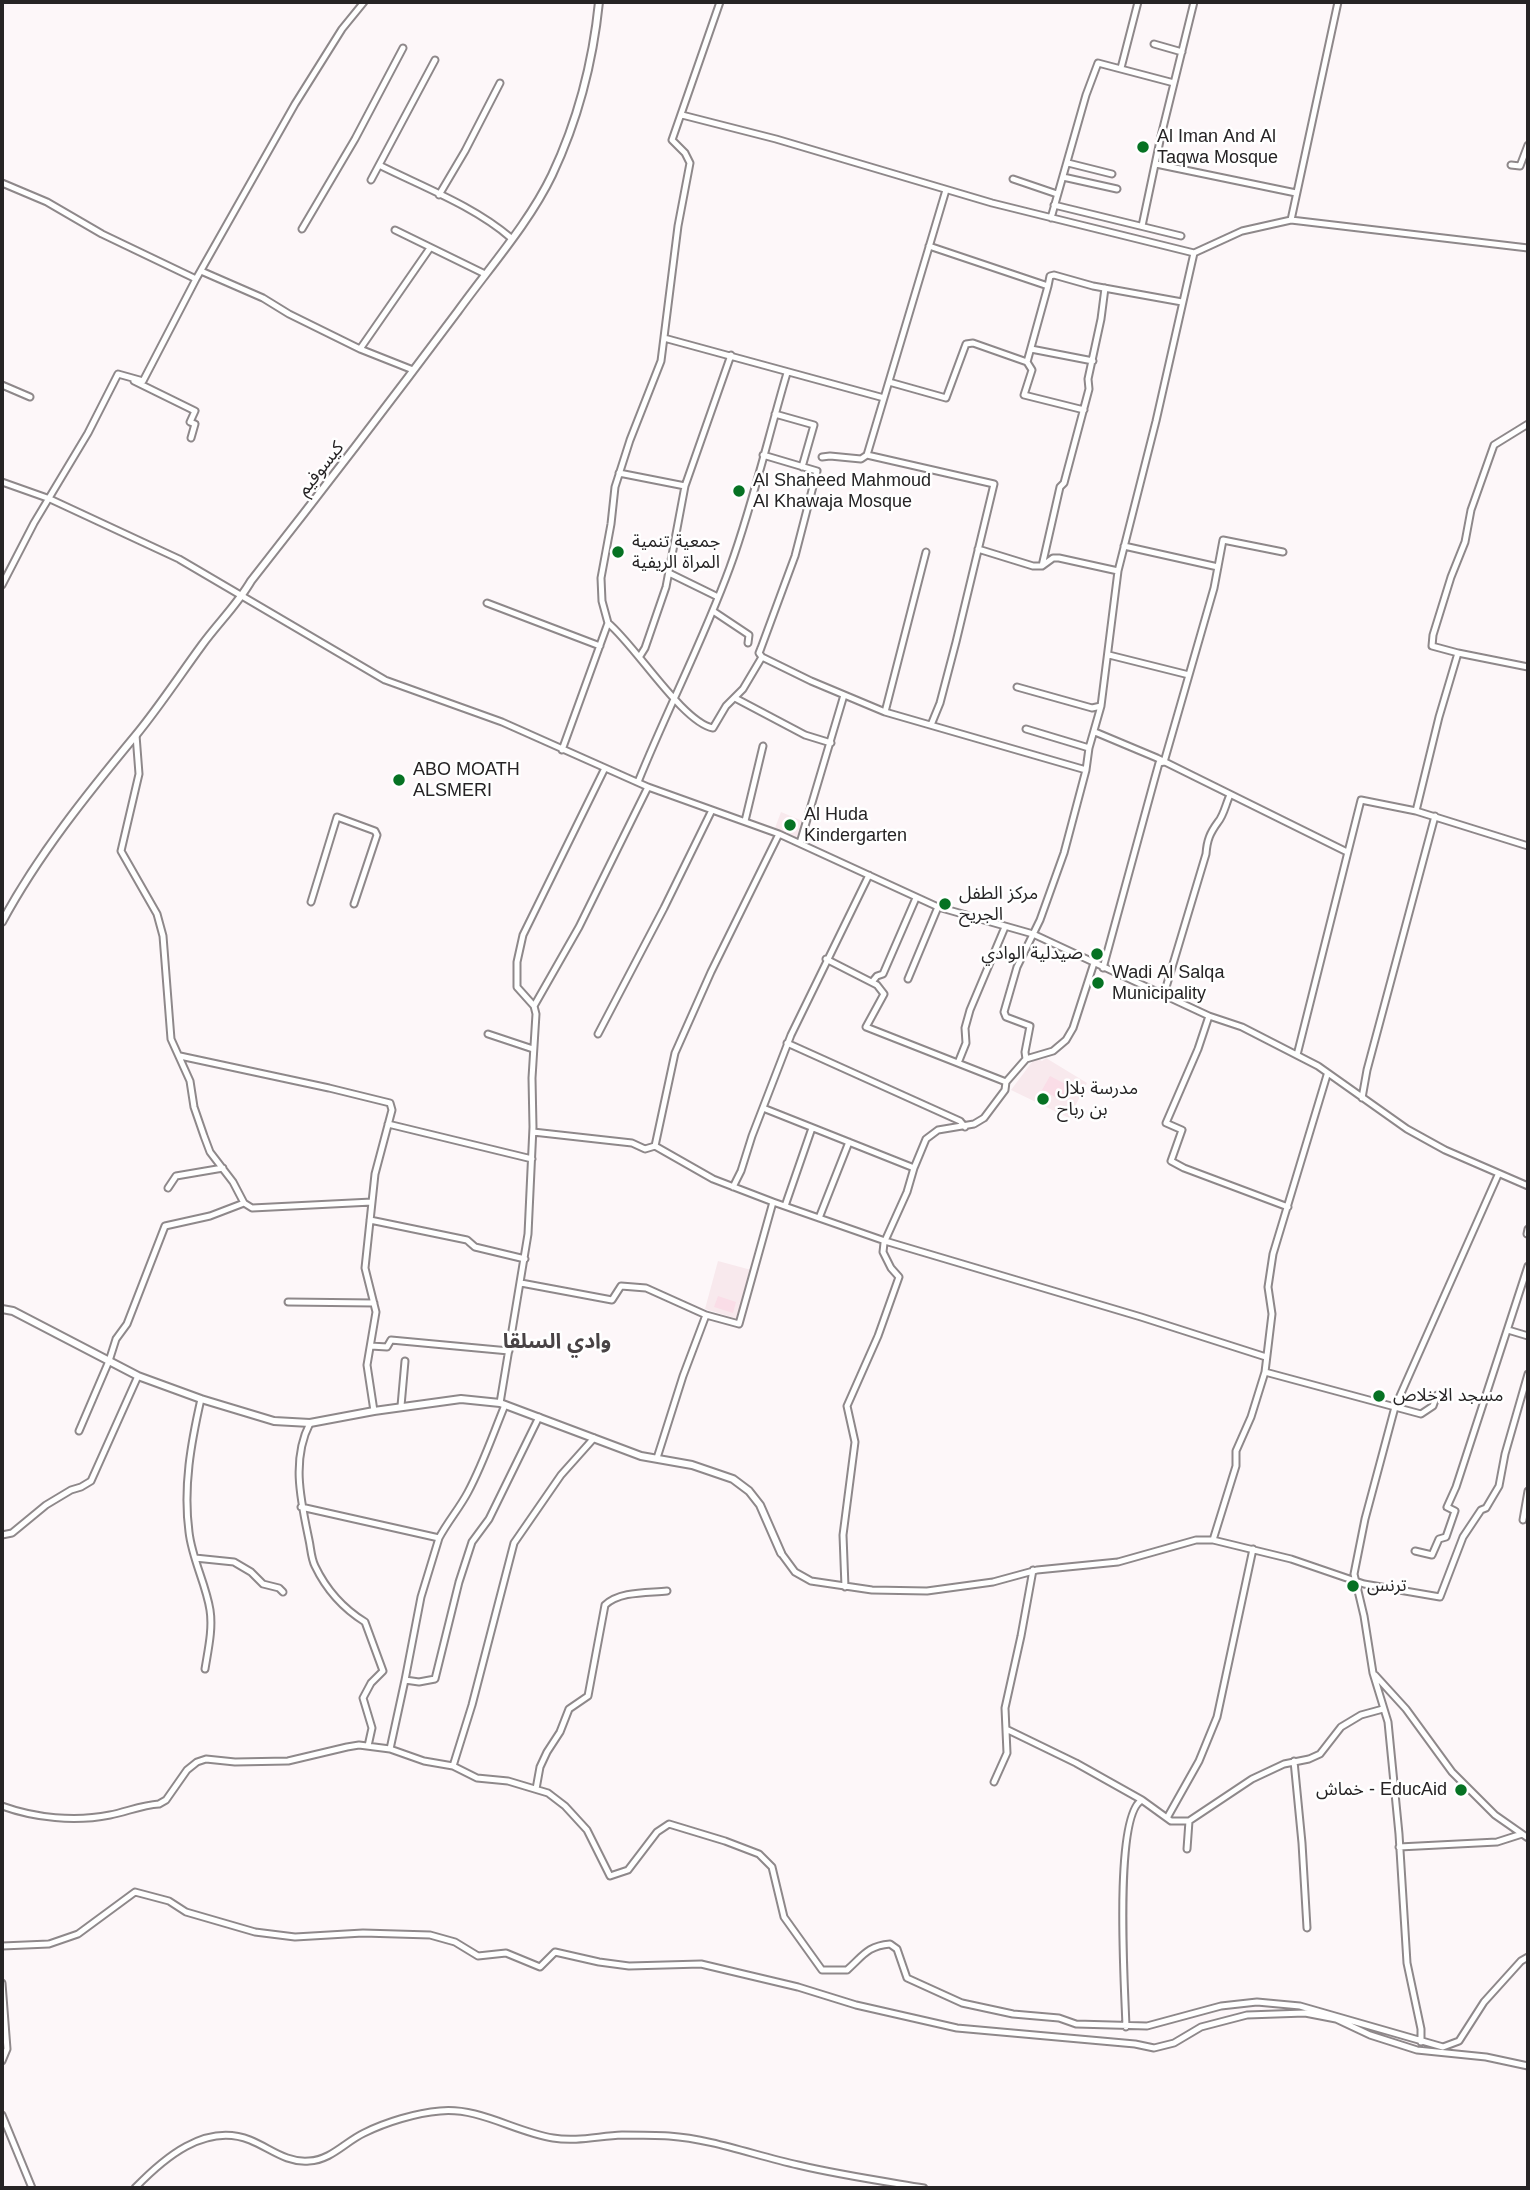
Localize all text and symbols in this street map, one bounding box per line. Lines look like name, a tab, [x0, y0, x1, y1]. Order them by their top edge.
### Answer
place label: Al Iman And Al Taqwa Mosque	[1157, 126, 1278, 168]
marker: Al Iman And Al Taqwa Mosque	[1135, 139, 1151, 155]
street label: كيسوفيم	[293, 438, 349, 500]
place label: Al Shaheed Mahmoud Al Khawaja Mosque	[753, 470, 931, 512]
marker: Al Shaheed Mahmoud Al Khawaja Mosque	[731, 483, 747, 499]
place label: جمعية تنمية المراة الريفية	[632, 531, 720, 574]
marker: جمعية تنمية المراة الريفية	[610, 544, 626, 560]
place label: ABO MOATH ALSMERI	[413, 759, 520, 802]
marker: ABO MOATH ALSMERI	[391, 772, 407, 788]
place label: Al Huda Kindergarten	[804, 804, 907, 846]
marker: Al Huda Kindergarten	[782, 817, 798, 833]
place label: مركز الطفل الجريح	[959, 883, 1038, 926]
marker: مركز الطفل الجريح	[937, 896, 953, 912]
place label: صيدلية الوادي	[981, 943, 1083, 965]
marker: صيدلية الوادي	[1089, 946, 1105, 962]
place label: Wadi Al Salqa Municipality	[1112, 962, 1224, 1004]
marker: Wadi Al Salqa Municipality	[1090, 975, 1106, 991]
place label: مدرسة بلال بن رباح	[1057, 1078, 1138, 1120]
marker: مدرسة بلال بن رباح	[1035, 1091, 1051, 1107]
district label: وادي السلقا	[503, 1329, 611, 1355]
place label: مسجد الاخلاص	[1393, 1385, 1503, 1407]
marker: مسجد الاخلاص	[1371, 1388, 1387, 1404]
place label: ترنس	[1367, 1575, 1407, 1597]
marker: ترنس	[1345, 1578, 1361, 1594]
place label: خماش - EducAid	[1316, 1779, 1447, 1801]
marker: خماش - EducAid	[1453, 1782, 1469, 1798]

